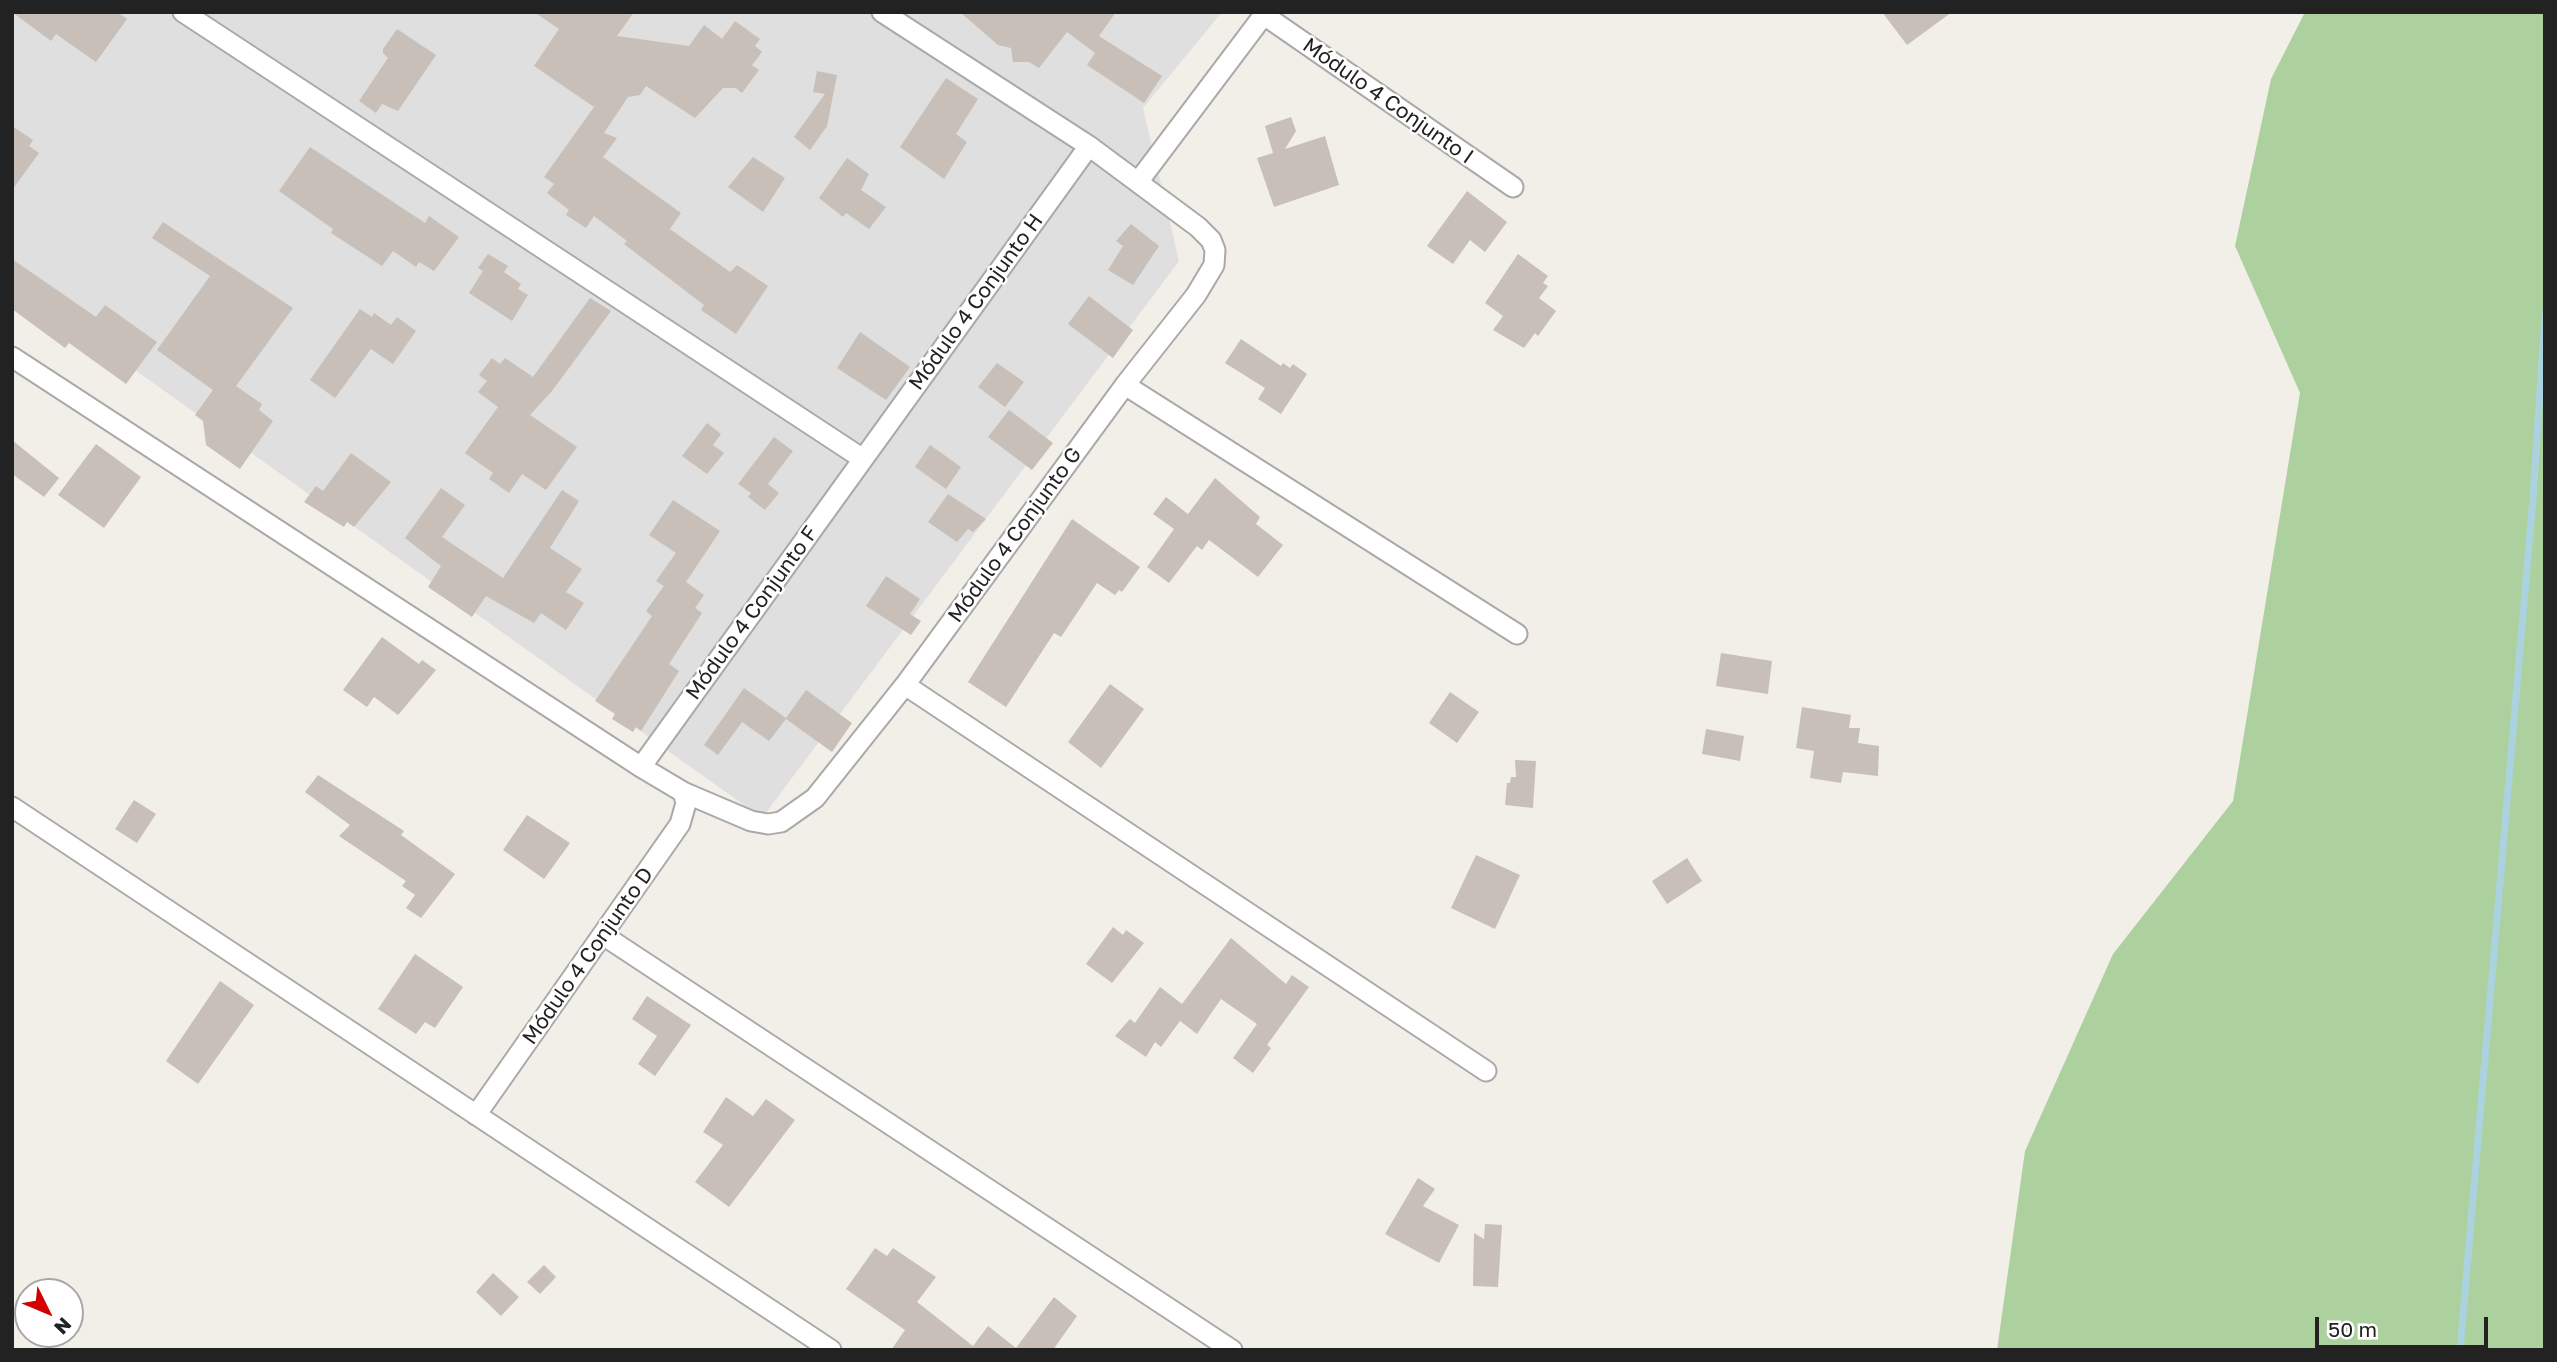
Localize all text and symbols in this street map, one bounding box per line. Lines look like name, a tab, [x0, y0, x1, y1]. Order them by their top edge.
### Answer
street label: Módulo 4 Conjunto I	[1298, 33, 1478, 169]
street label: Módulo 4 Conjunto H	[904, 209, 1048, 395]
street label: Módulo 4 Conjunto G	[943, 442, 1087, 628]
street label: Módulo 4 Conjunto F	[681, 521, 823, 705]
street label: Módulo 4 Conjunto D	[517, 863, 659, 1049]
north arrow	[14, 1278, 84, 1348]
scale bar	[2319, 1302, 2492, 1346]
text: N	[50, 1313, 77, 1339]
text: 50 m	[2328, 1316, 2377, 1342]

